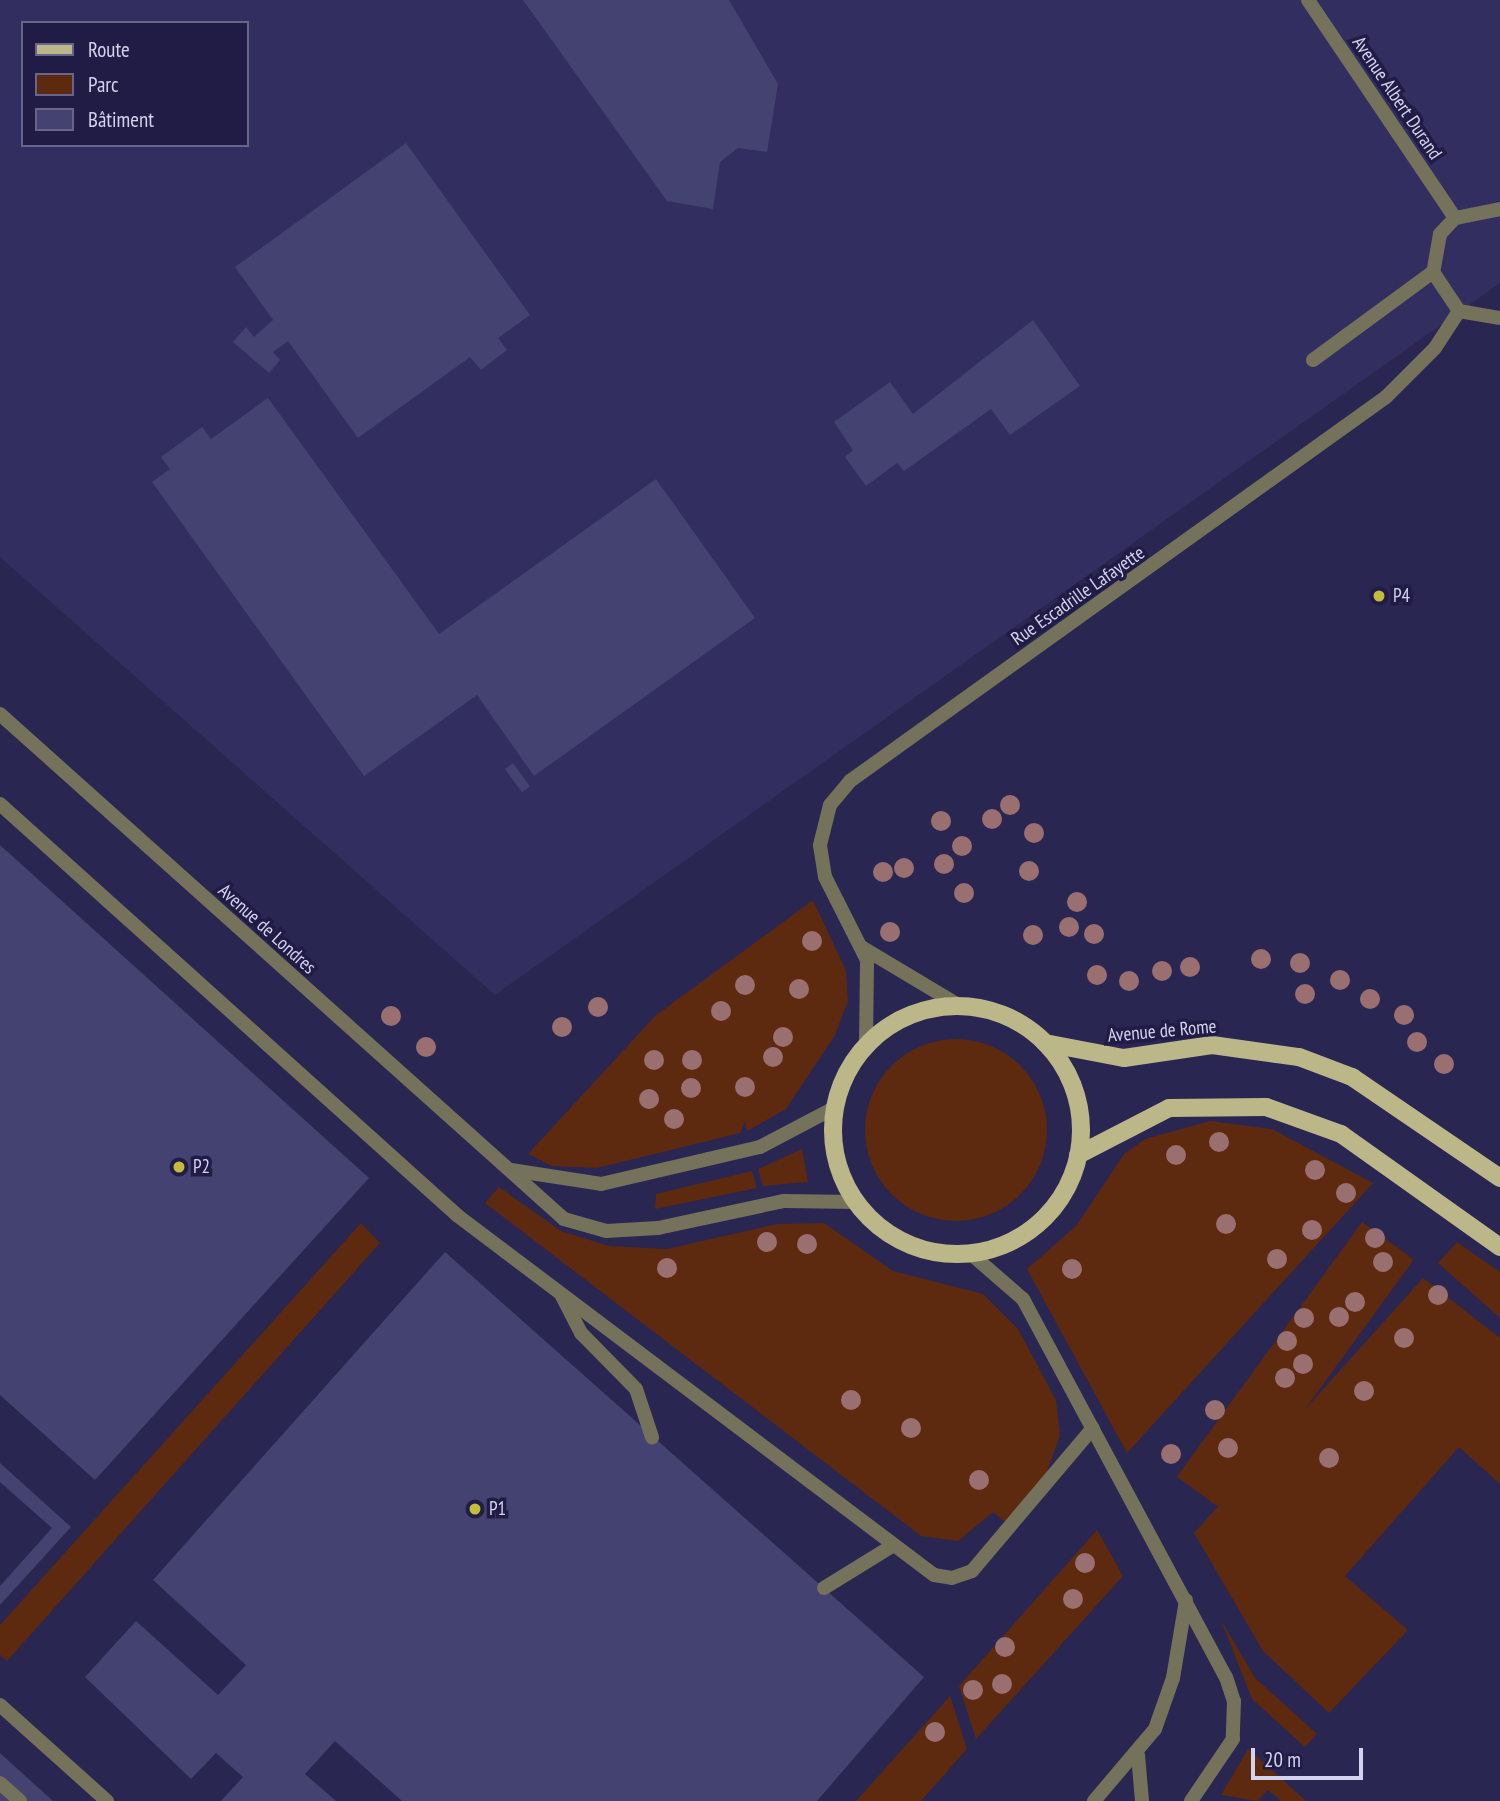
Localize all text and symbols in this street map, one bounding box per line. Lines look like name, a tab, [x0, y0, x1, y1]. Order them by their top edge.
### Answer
legend	[21, 21, 248, 147]
street label: Avenue Albert Durand	[1347, 32, 1447, 164]
text: Route	[88, 36, 130, 63]
text: Parc	[88, 71, 119, 98]
text: Bâtiment	[88, 106, 154, 133]
street label: Rue Escadrille Lafayette	[1007, 542, 1149, 650]
place label: P4	[1393, 585, 1410, 607]
marker: P4	[1371, 588, 1387, 604]
street label: Avenue de Londres	[213, 879, 321, 979]
street label: Avenue de Rome	[1107, 1015, 1217, 1047]
place label: P2	[193, 1156, 210, 1178]
marker: P2	[171, 1159, 187, 1175]
place label: P1	[489, 1498, 506, 1520]
marker: P1	[467, 1501, 483, 1517]
scale bar	[1255, 1734, 1367, 1778]
text: 20 m	[1264, 1746, 1301, 1773]

